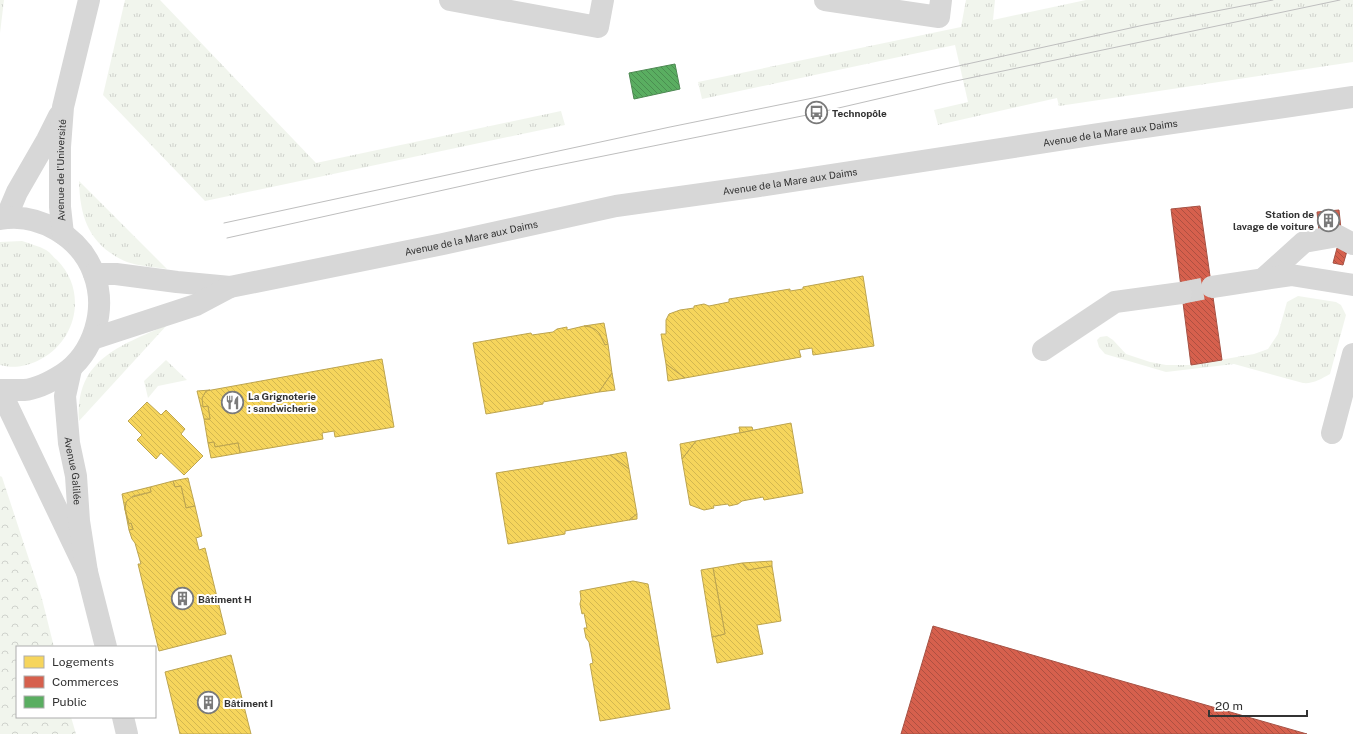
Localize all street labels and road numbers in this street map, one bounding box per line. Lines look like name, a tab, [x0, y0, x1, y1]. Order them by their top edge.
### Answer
street label: Avenue de la Mare aux Daims	[1042, 117, 1178, 148]
street label: Avenue de l'Université	[54, 118, 68, 222]
street label: Avenue de la Mare aux Daims	[722, 165, 858, 197]
street label: Avenue de la Mare aux Daims	[403, 217, 539, 258]
street label: Avenue Galilée	[62, 436, 84, 506]

